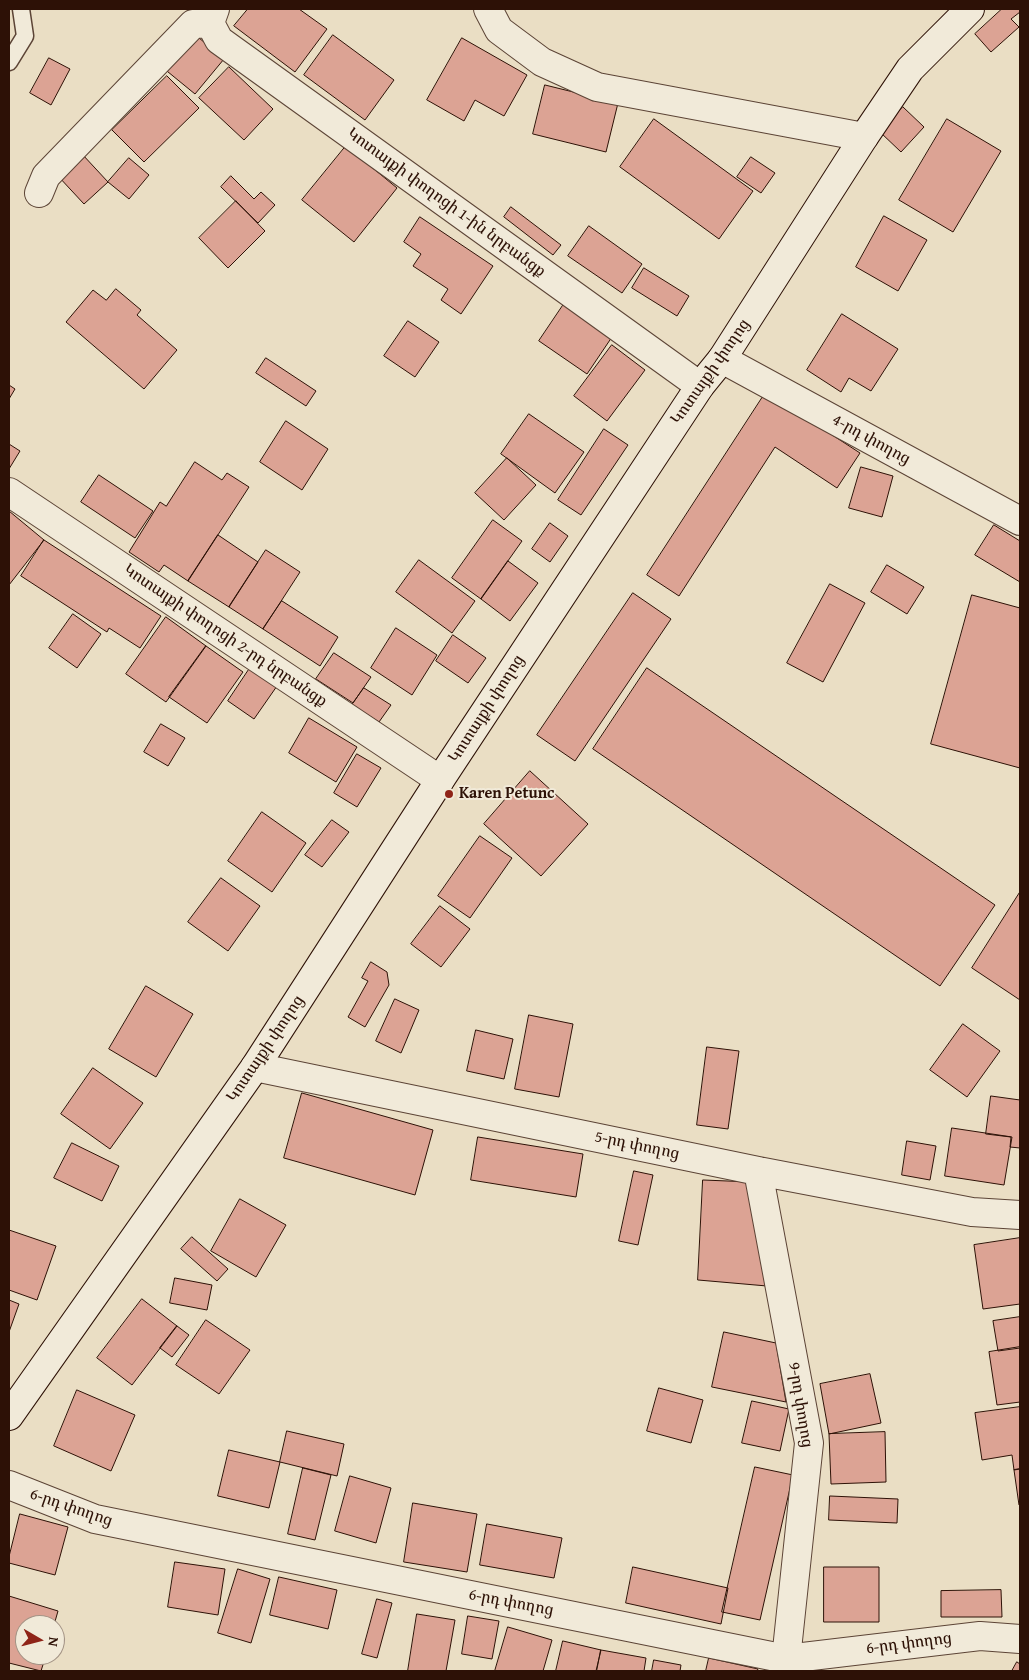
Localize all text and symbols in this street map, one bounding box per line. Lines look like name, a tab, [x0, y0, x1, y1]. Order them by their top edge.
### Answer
street label: Կոտայքի փողոցի 1-ին նրբանցք	[343, 124, 549, 282]
street label: Կոտայքի փողոց	[667, 315, 755, 429]
street label: 4-րդ փողոց	[829, 411, 913, 469]
street label: Կոտայքի փողոցի 2-րդ նրբանցք	[120, 561, 330, 711]
street label: Կոտայքի փողոց	[445, 652, 529, 766]
place label: Karen Petunc	[459, 784, 554, 804]
marker: Karen Petunc	[443, 788, 455, 800]
street label: Կոտայքի փողոց	[223, 992, 309, 1106]
street label: 5-րդ փողոց	[593, 1128, 681, 1164]
street label: 9-րդ փողոց	[784, 1361, 816, 1449]
street label: 6-րդ փողոց	[27, 1485, 115, 1531]
street label: 6-րդ փողոց	[467, 1585, 555, 1621]
north arrow	[15, 1615, 65, 1665]
street label: 6-րդ փողոց	[865, 1629, 953, 1659]
text: N	[43, 1636, 64, 1648]

